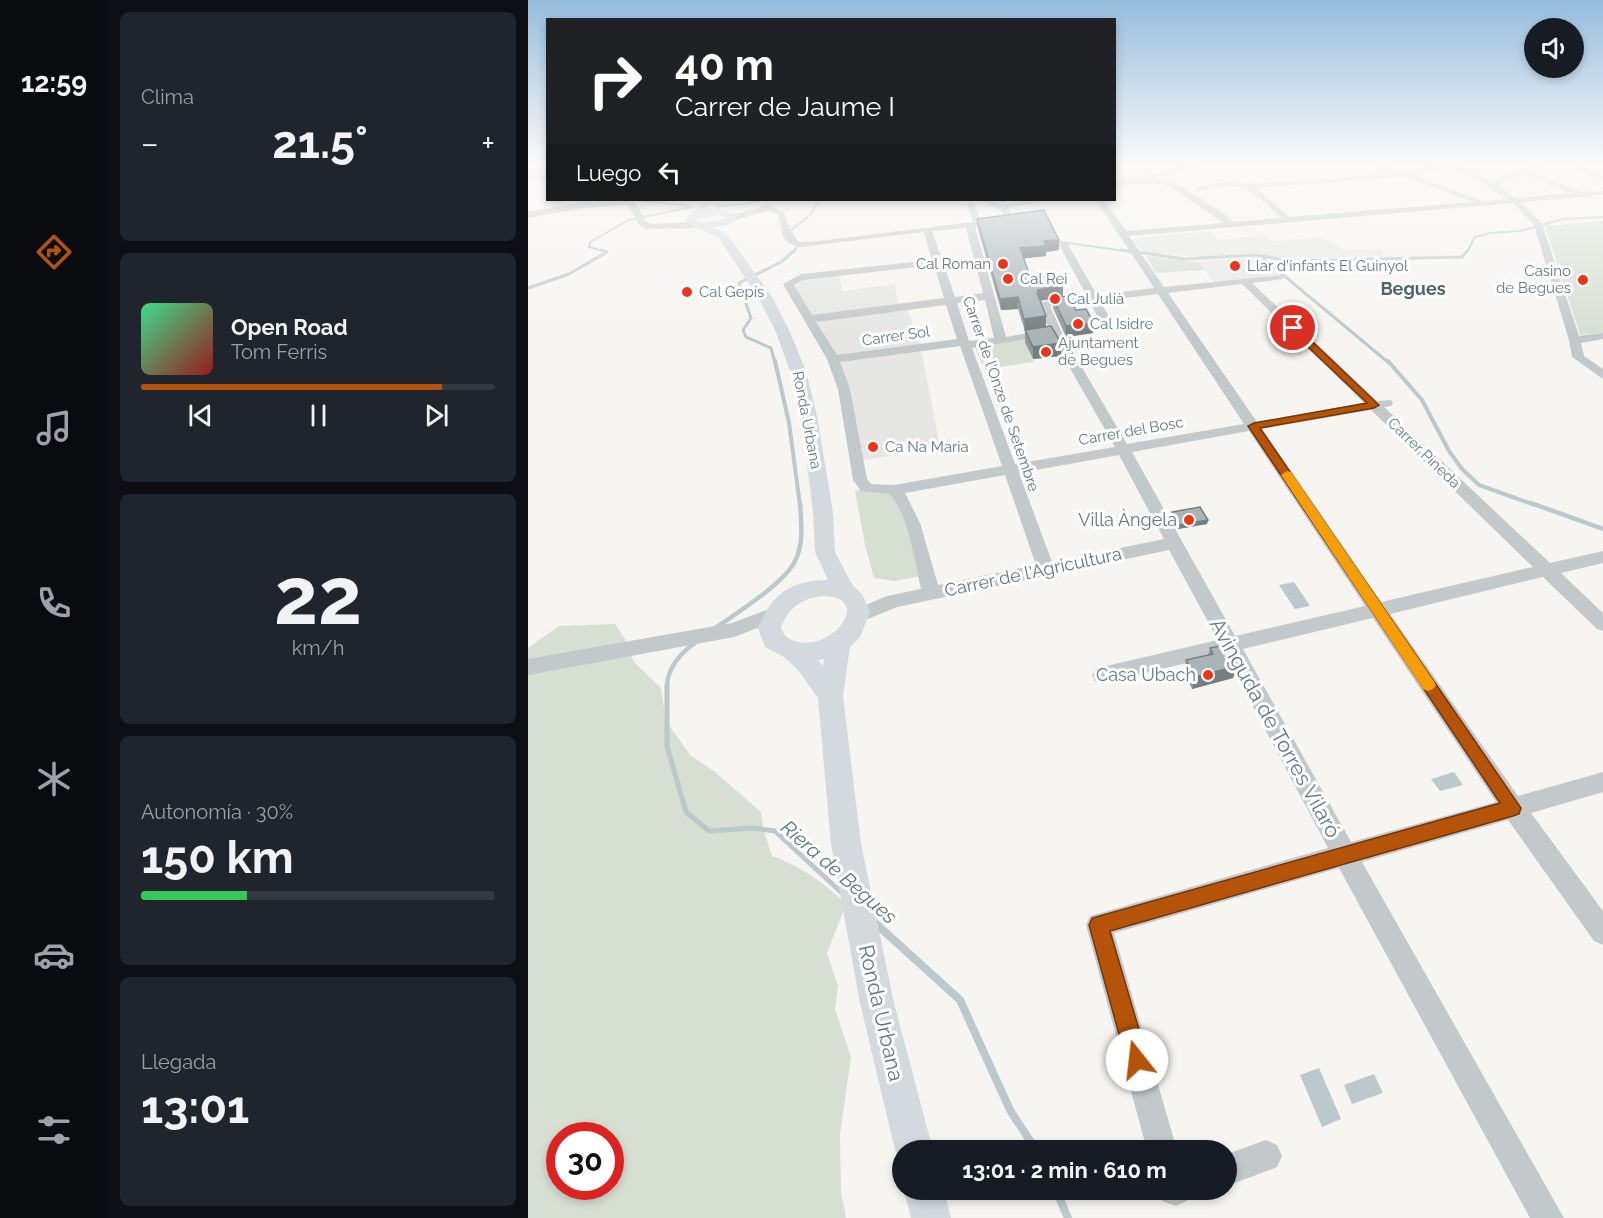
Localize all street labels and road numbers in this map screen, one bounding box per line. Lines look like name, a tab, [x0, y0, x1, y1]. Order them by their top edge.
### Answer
street label: Carrer de l'Onze de Setembre	[959, 294, 1043, 494]
street label: Carrer Sol	[861, 322, 932, 350]
street label: Ronda Urbana	[789, 369, 825, 471]
street label: Carrer del Bosc	[1077, 413, 1185, 449]
street label: Carrer Pineda	[1384, 414, 1464, 492]
street label: Carrer de l'Agricultura	[942, 542, 1123, 601]
street label: Avinguda de Torres Vilaró	[1205, 614, 1346, 842]
street label: Ronda Urbana	[854, 942, 909, 1084]

